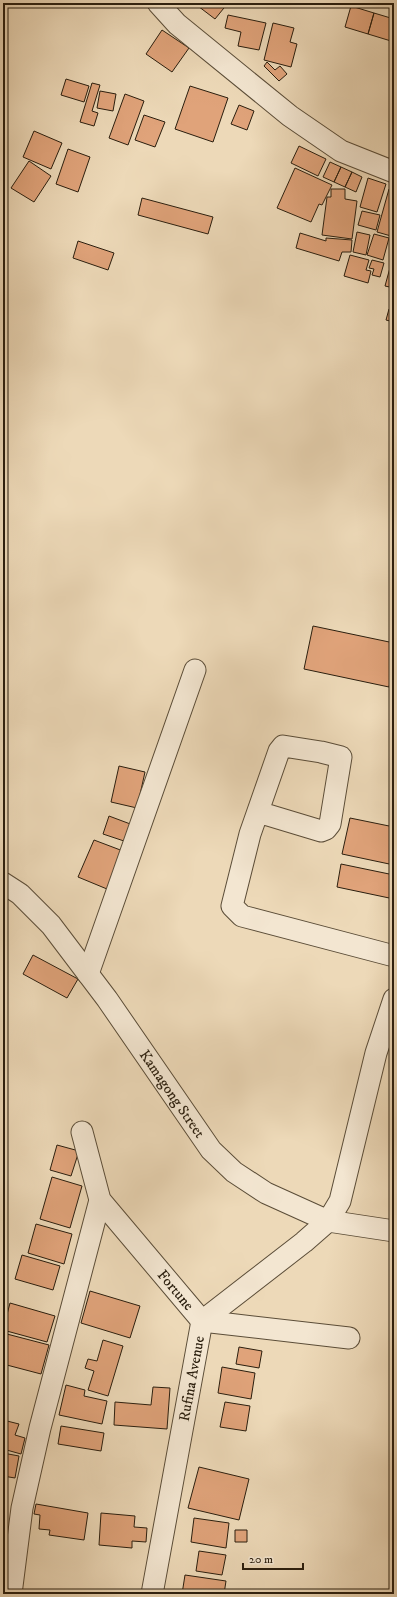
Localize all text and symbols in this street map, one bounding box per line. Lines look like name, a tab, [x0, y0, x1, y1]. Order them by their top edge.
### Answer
street label: Kamagong Street	[135, 1046, 209, 1142]
street label: Fortune	[153, 1266, 198, 1314]
street label: Rufina Avenue	[174, 1334, 209, 1423]
scale bar	[243, 1545, 303, 1571]
text: 20 m	[249, 1552, 273, 1567]

